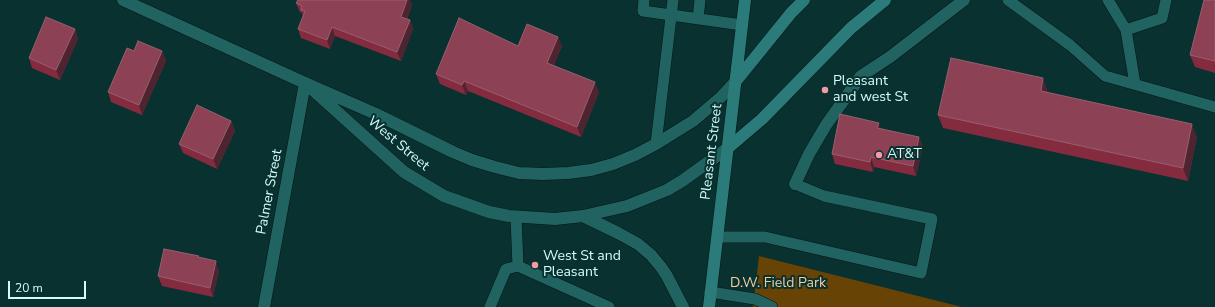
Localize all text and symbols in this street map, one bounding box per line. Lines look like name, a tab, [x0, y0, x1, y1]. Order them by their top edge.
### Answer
place label: Pleasant and west St	[833, 74, 908, 106]
marker: Pleasant and west St	[820, 85, 830, 95]
street label: Pleasant Street	[698, 103, 726, 201]
street label: West Street	[364, 113, 432, 175]
place label: AT&T	[887, 147, 922, 163]
street label: Palmer Street	[254, 148, 286, 236]
marker: AT&T	[874, 150, 884, 160]
place label: West St and Pleasant	[543, 249, 621, 282]
marker: West St and Pleasant	[530, 260, 540, 270]
scale bar	[10, 273, 88, 299]
park label: D.W. Field Park	[730, 276, 826, 292]
text: 20 m	[15, 280, 43, 296]

